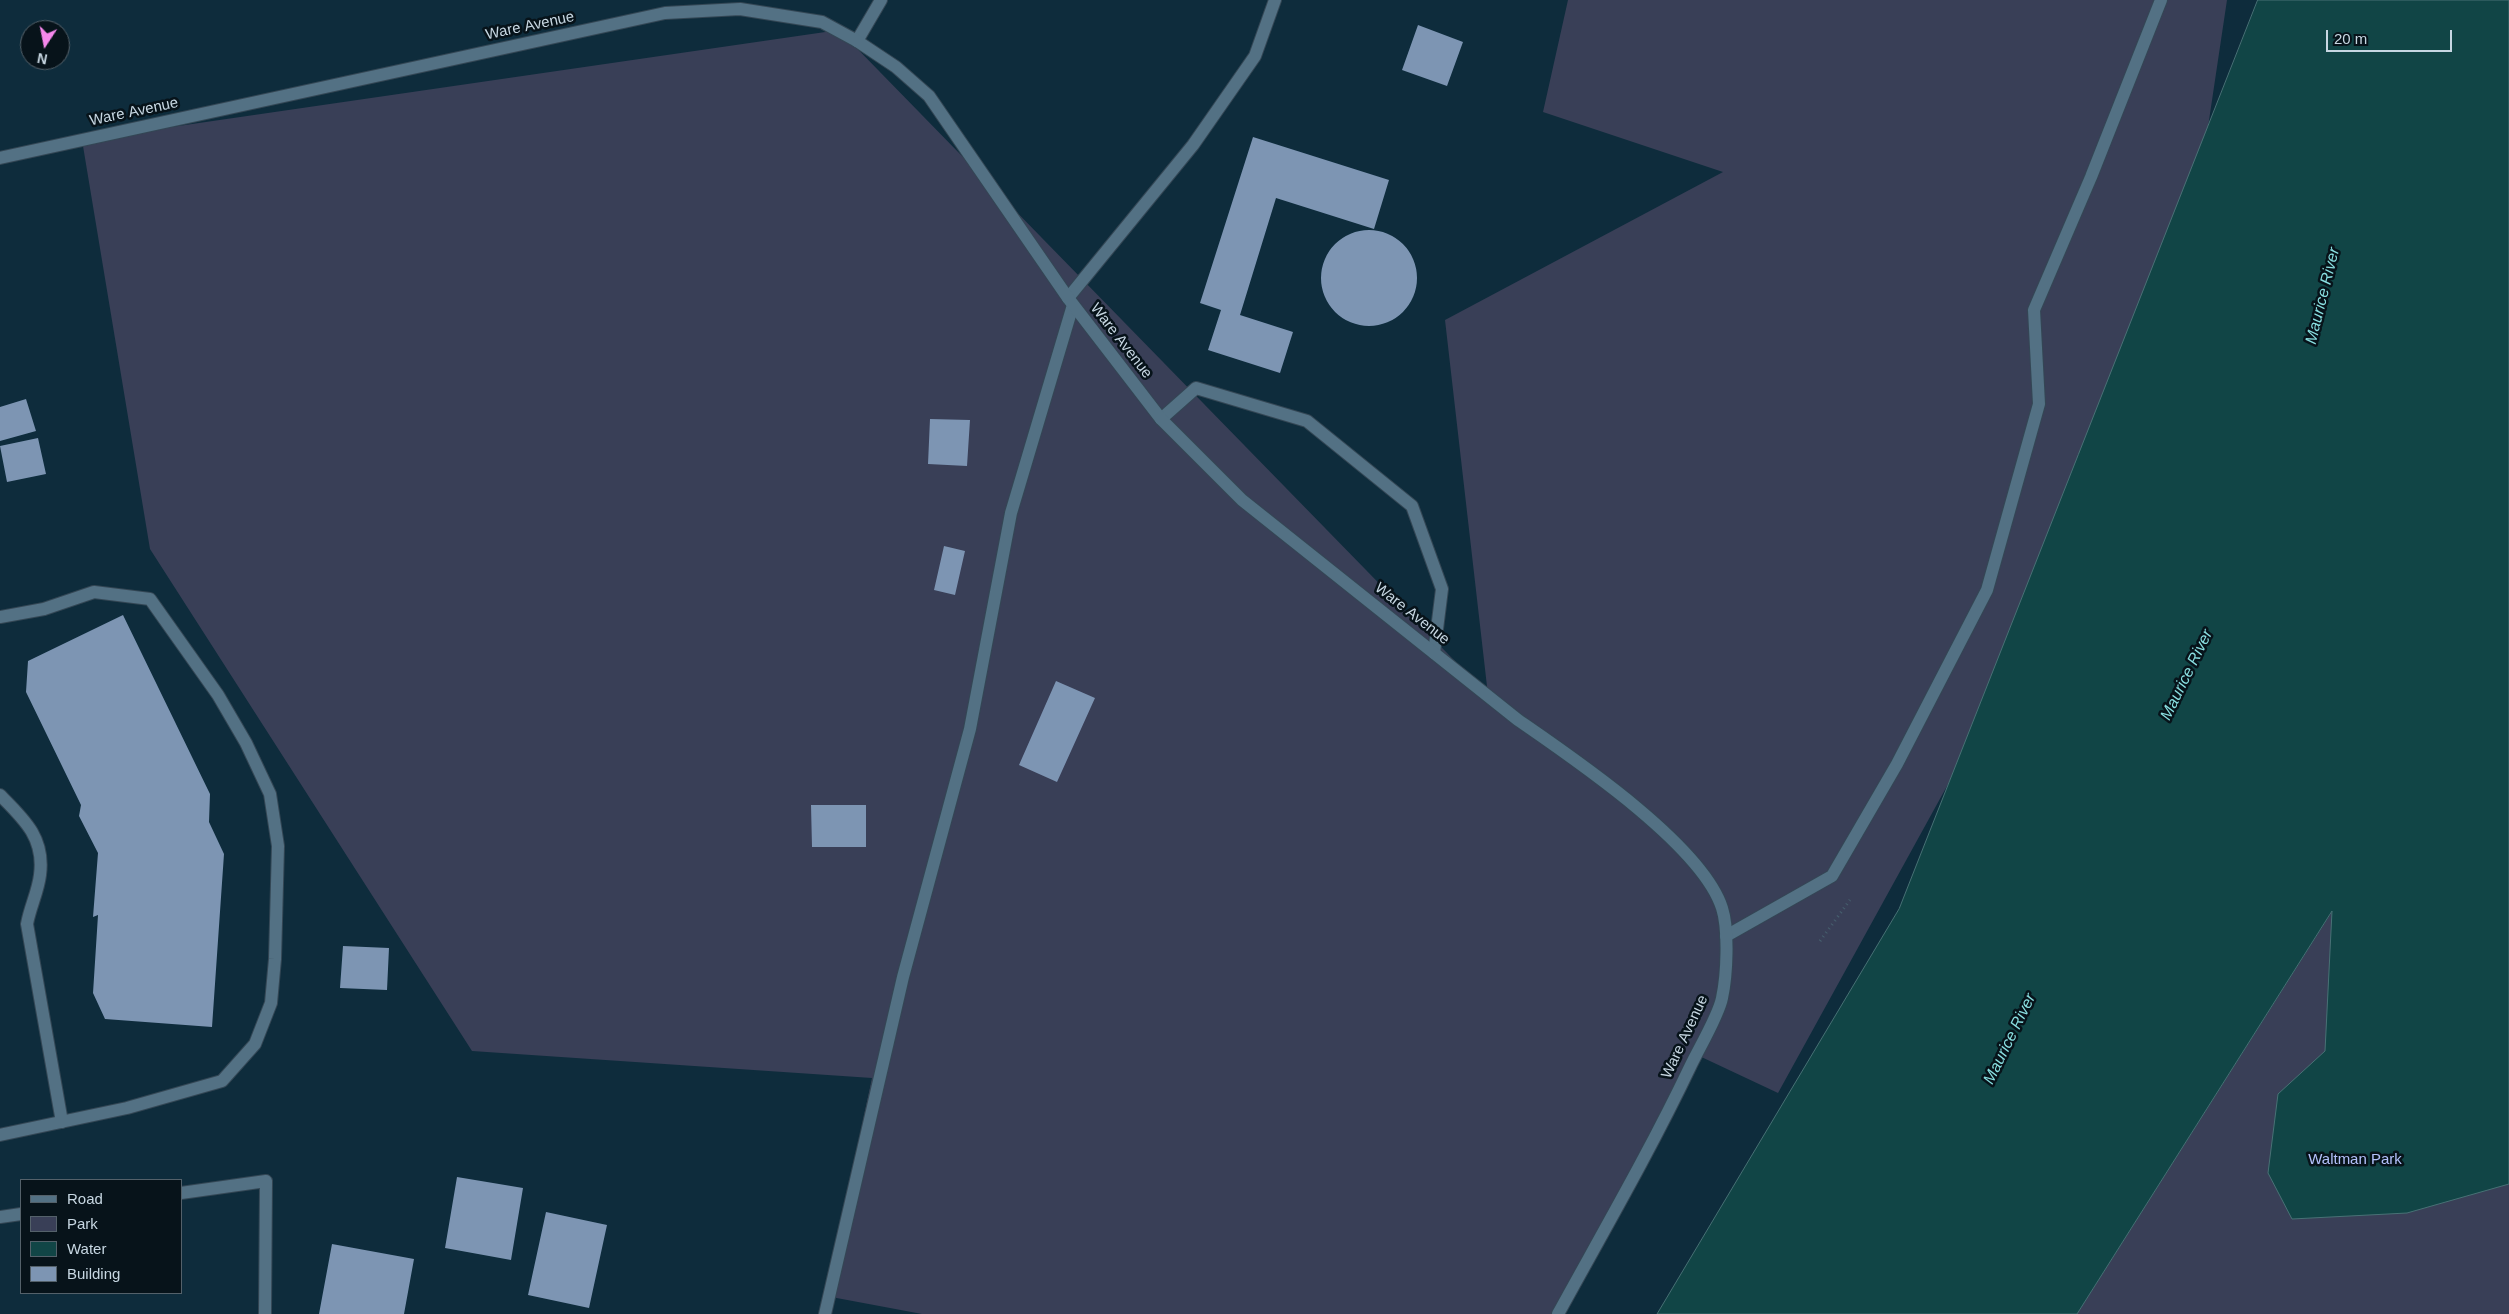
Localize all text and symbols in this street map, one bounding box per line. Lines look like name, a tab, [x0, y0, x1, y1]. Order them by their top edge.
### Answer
street label: Ware Avenue	[484, 8, 576, 44]
north arrow	[20, 20, 70, 70]
scale bar	[2329, 20, 2455, 52]
text: 20 m	[2334, 30, 2367, 47]
text: N	[36, 50, 49, 68]
street label: Ware Avenue	[88, 94, 180, 130]
water label: Maurice River	[2302, 246, 2344, 346]
street label: Ware Avenue	[1086, 300, 1156, 382]
street label: Ware Avenue	[1371, 579, 1453, 649]
water label: Maurice River	[2157, 626, 2217, 724]
water label: Maurice River	[1980, 990, 2040, 1088]
street label: Ware Avenue	[1658, 992, 1712, 1082]
park label: Waltman Park	[2308, 1151, 2402, 1169]
legend	[20, 1179, 182, 1294]
text: Road	[67, 1190, 103, 1207]
text: Park	[67, 1215, 98, 1232]
text: Water	[67, 1240, 106, 1257]
text: Building	[67, 1265, 120, 1282]

